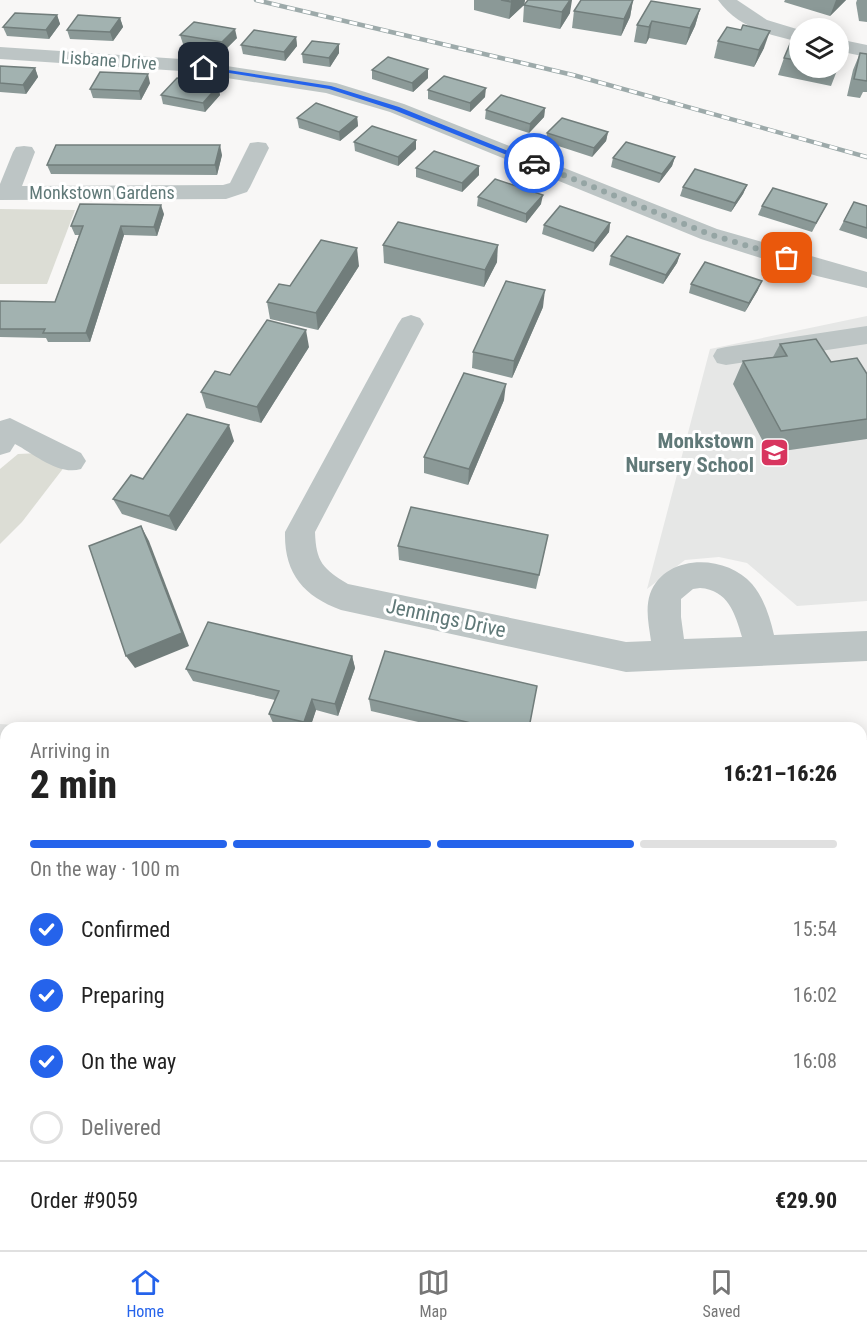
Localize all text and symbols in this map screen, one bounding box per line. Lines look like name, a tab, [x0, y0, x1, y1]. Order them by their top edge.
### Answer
map controls	[789, 18, 849, 78]
button: layers	[789, 18, 849, 78]
pin	[178, 42, 229, 93]
street label: Lisbane Drive	[61, 46, 157, 74]
icon: home	[187, 51, 220, 84]
courier	[504, 133, 564, 193]
icon: car	[518, 147, 551, 180]
street label: Monkstown Gardens	[29, 182, 175, 203]
pin	[761, 232, 812, 283]
icon: bag	[770, 241, 803, 274]
place label: Monkstown Nursery School	[625, 429, 754, 477]
school or university icon: Monkstown Nursery School	[759, 437, 791, 469]
street label: Jennings Drive	[384, 594, 508, 642]
text: Arriving in	[30, 739, 110, 763]
text: 16:21–16:26	[723, 761, 837, 786]
text: 2 min	[30, 762, 117, 808]
text: On the way · 100 m	[30, 857, 180, 881]
icon: check	[30, 913, 63, 946]
text: Confirmed	[81, 917, 170, 942]
text: 15:54	[793, 917, 837, 941]
icon: check	[30, 979, 63, 1012]
text: Preparing	[81, 983, 165, 1008]
text: 16:02	[793, 983, 837, 1007]
icon: check	[30, 1045, 63, 1078]
text: On the way	[81, 1049, 176, 1074]
text: 16:08	[793, 1049, 837, 1073]
text: Delivered	[81, 1115, 161, 1140]
text: Order #9059	[30, 1188, 138, 1213]
text: €29.90	[775, 1188, 837, 1213]
tab: Home	[126, 1266, 164, 1321]
tab: Map	[417, 1266, 450, 1321]
tab: Saved	[703, 1266, 741, 1321]

